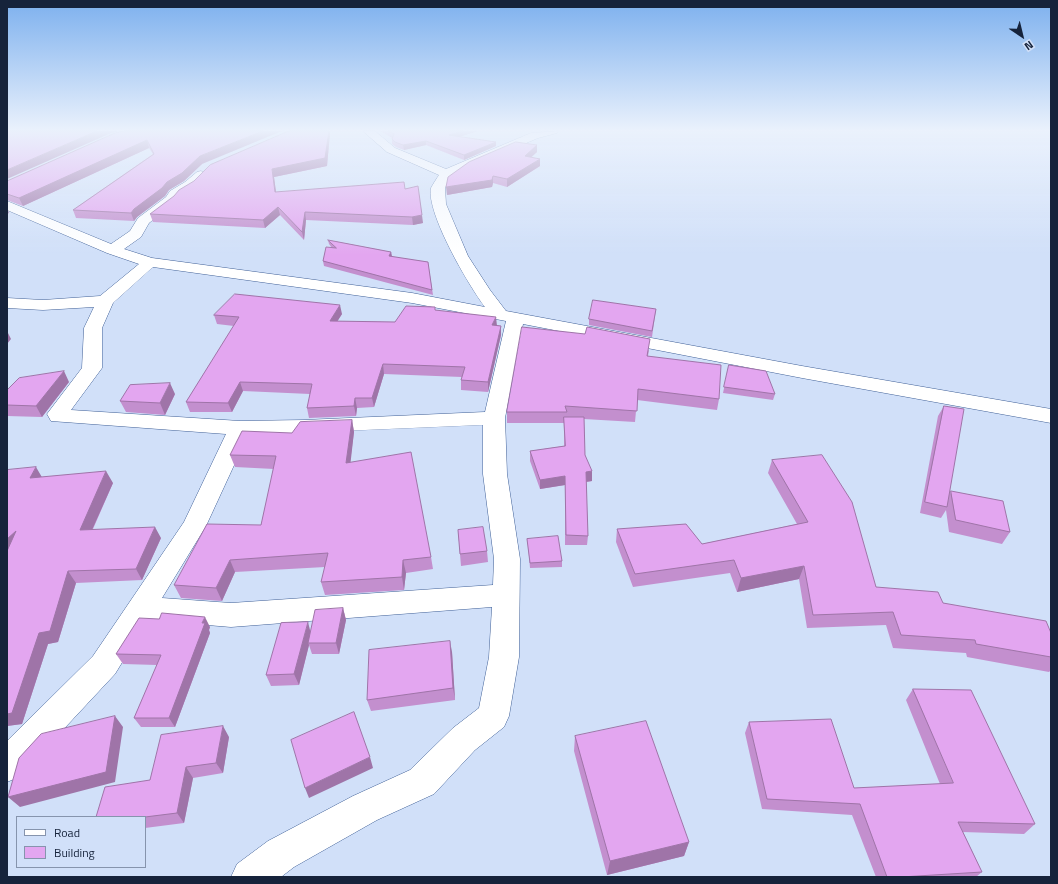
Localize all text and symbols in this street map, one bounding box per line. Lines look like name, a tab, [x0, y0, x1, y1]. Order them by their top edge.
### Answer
north arrow	[1002, 16, 1042, 56]
text: N	[1021, 37, 1037, 55]
legend	[16, 816, 146, 868]
text: Road	[54, 823, 80, 842]
text: Building	[54, 843, 95, 862]

